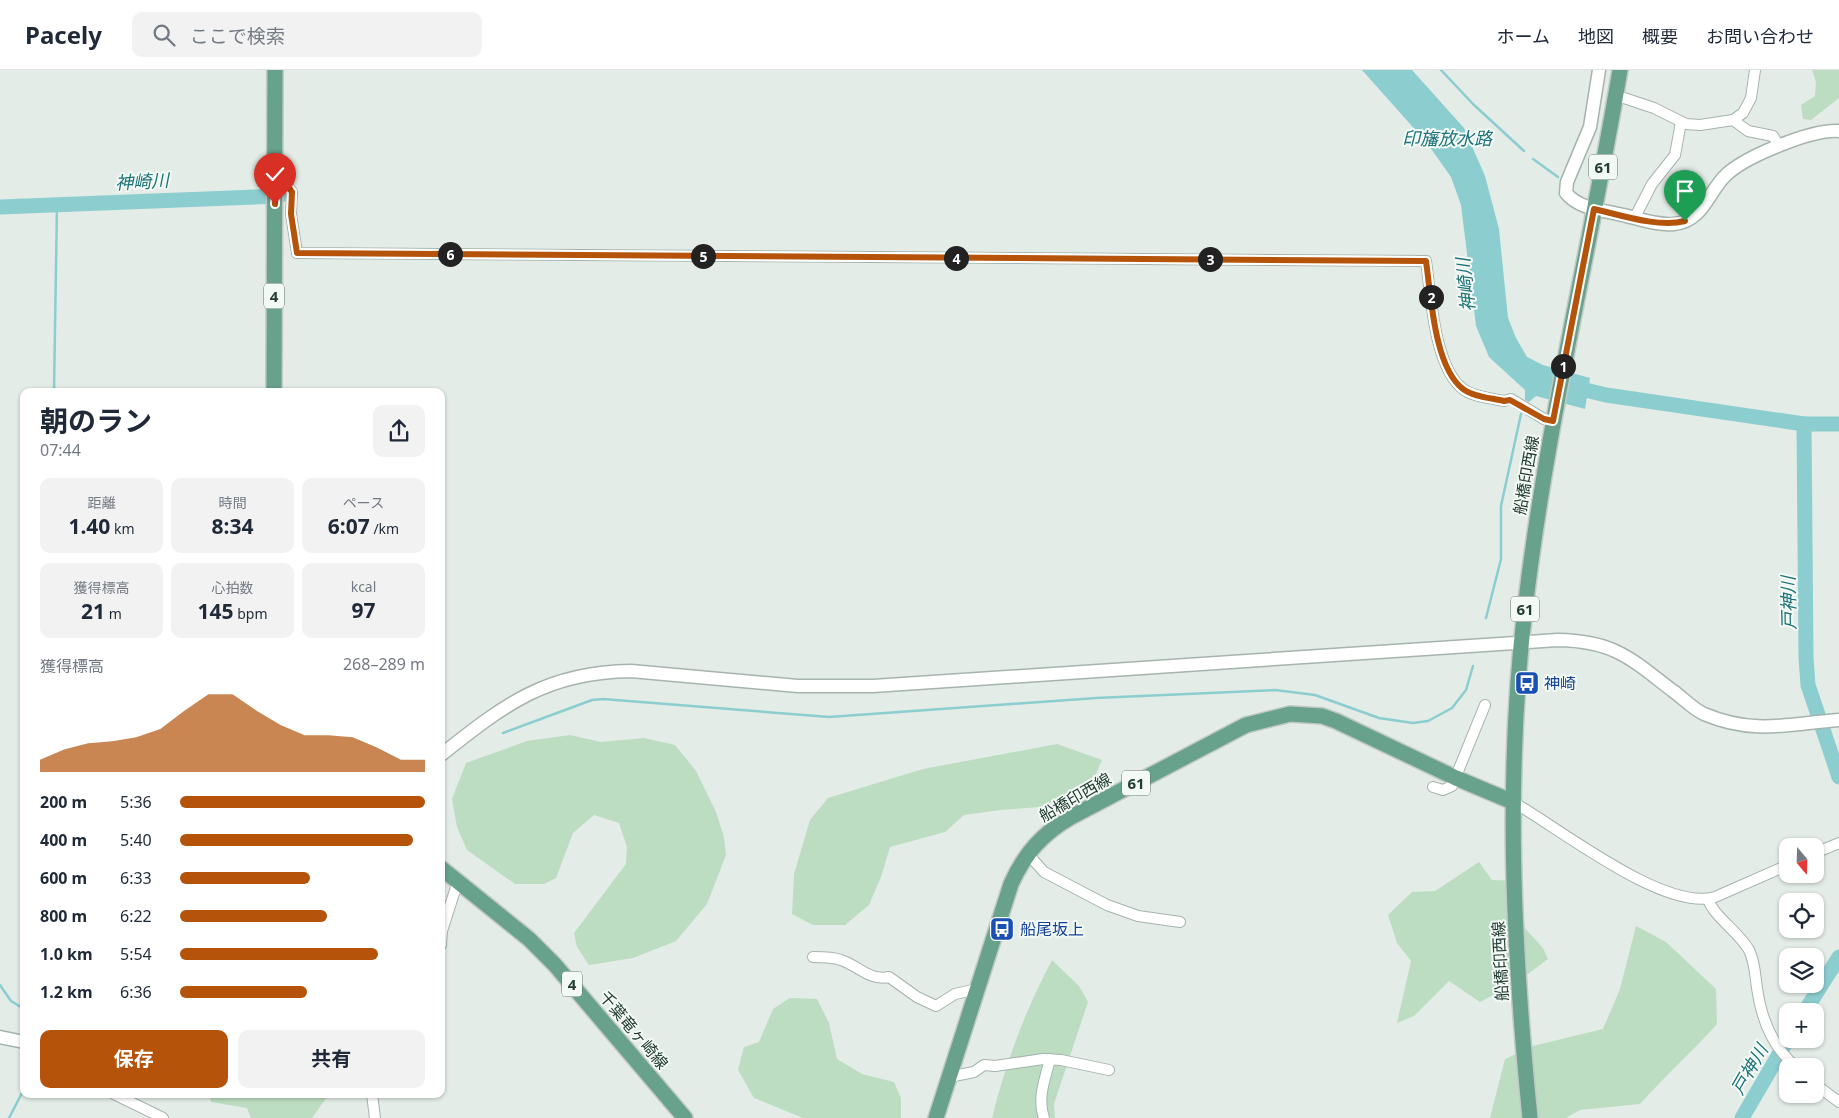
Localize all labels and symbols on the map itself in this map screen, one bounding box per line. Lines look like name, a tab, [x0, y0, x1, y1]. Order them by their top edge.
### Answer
water label: 印旛放水路	[1402, 126, 1494, 150]
pin	[254, 153, 296, 204]
road number: 61	[1589, 154, 1617, 180]
water label: 神崎川	[114, 167, 172, 194]
pin	[1664, 170, 1706, 221]
pin: 6	[438, 242, 462, 266]
pin: 5	[690, 244, 716, 268]
pin: 4	[944, 246, 968, 270]
pin: 3	[1198, 246, 1222, 272]
water label: 神崎川	[1450, 255, 1480, 313]
road number: 4	[264, 284, 284, 308]
pin: 2	[1418, 284, 1444, 310]
pin: 1	[1550, 354, 1576, 378]
street label: 船橋印西線	[1508, 434, 1544, 516]
water label: 戸神川	[1775, 574, 1800, 630]
road number: 61	[1511, 596, 1539, 622]
bus stop icon: 神崎	[1514, 670, 1540, 696]
place label: 神崎	[1544, 672, 1576, 694]
street label: 船橋印西線	[1035, 767, 1115, 827]
road number: 61	[1122, 770, 1150, 796]
north arrow	[1779, 838, 1824, 882]
bus stop icon: 船尾坂上	[989, 916, 1015, 942]
place label: 船尾坂上	[1020, 918, 1084, 940]
street label: 船橋印西線	[1487, 920, 1513, 1002]
road number: 4	[562, 972, 582, 996]
street label: 千葉竜ヶ崎線	[595, 986, 673, 1074]
water label: 戸神川	[1725, 1038, 1774, 1098]

